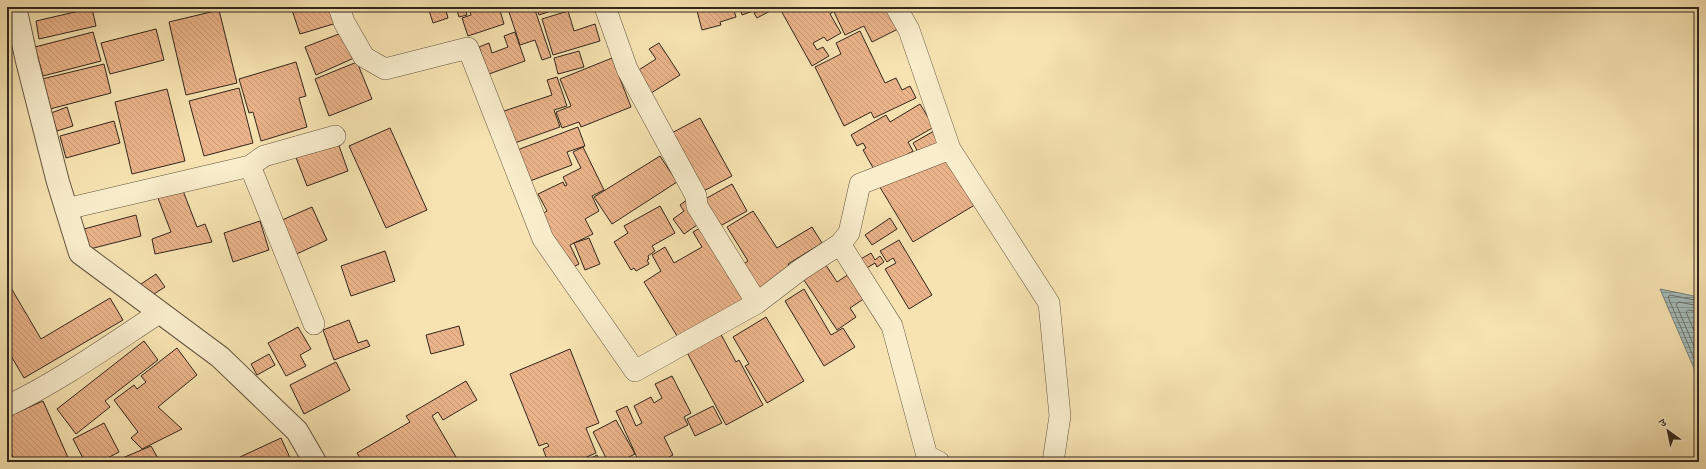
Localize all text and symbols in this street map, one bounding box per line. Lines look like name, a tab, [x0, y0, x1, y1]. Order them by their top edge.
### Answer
north arrow	[1648, 411, 1688, 451]
text: उ	[1656, 415, 1670, 431]

